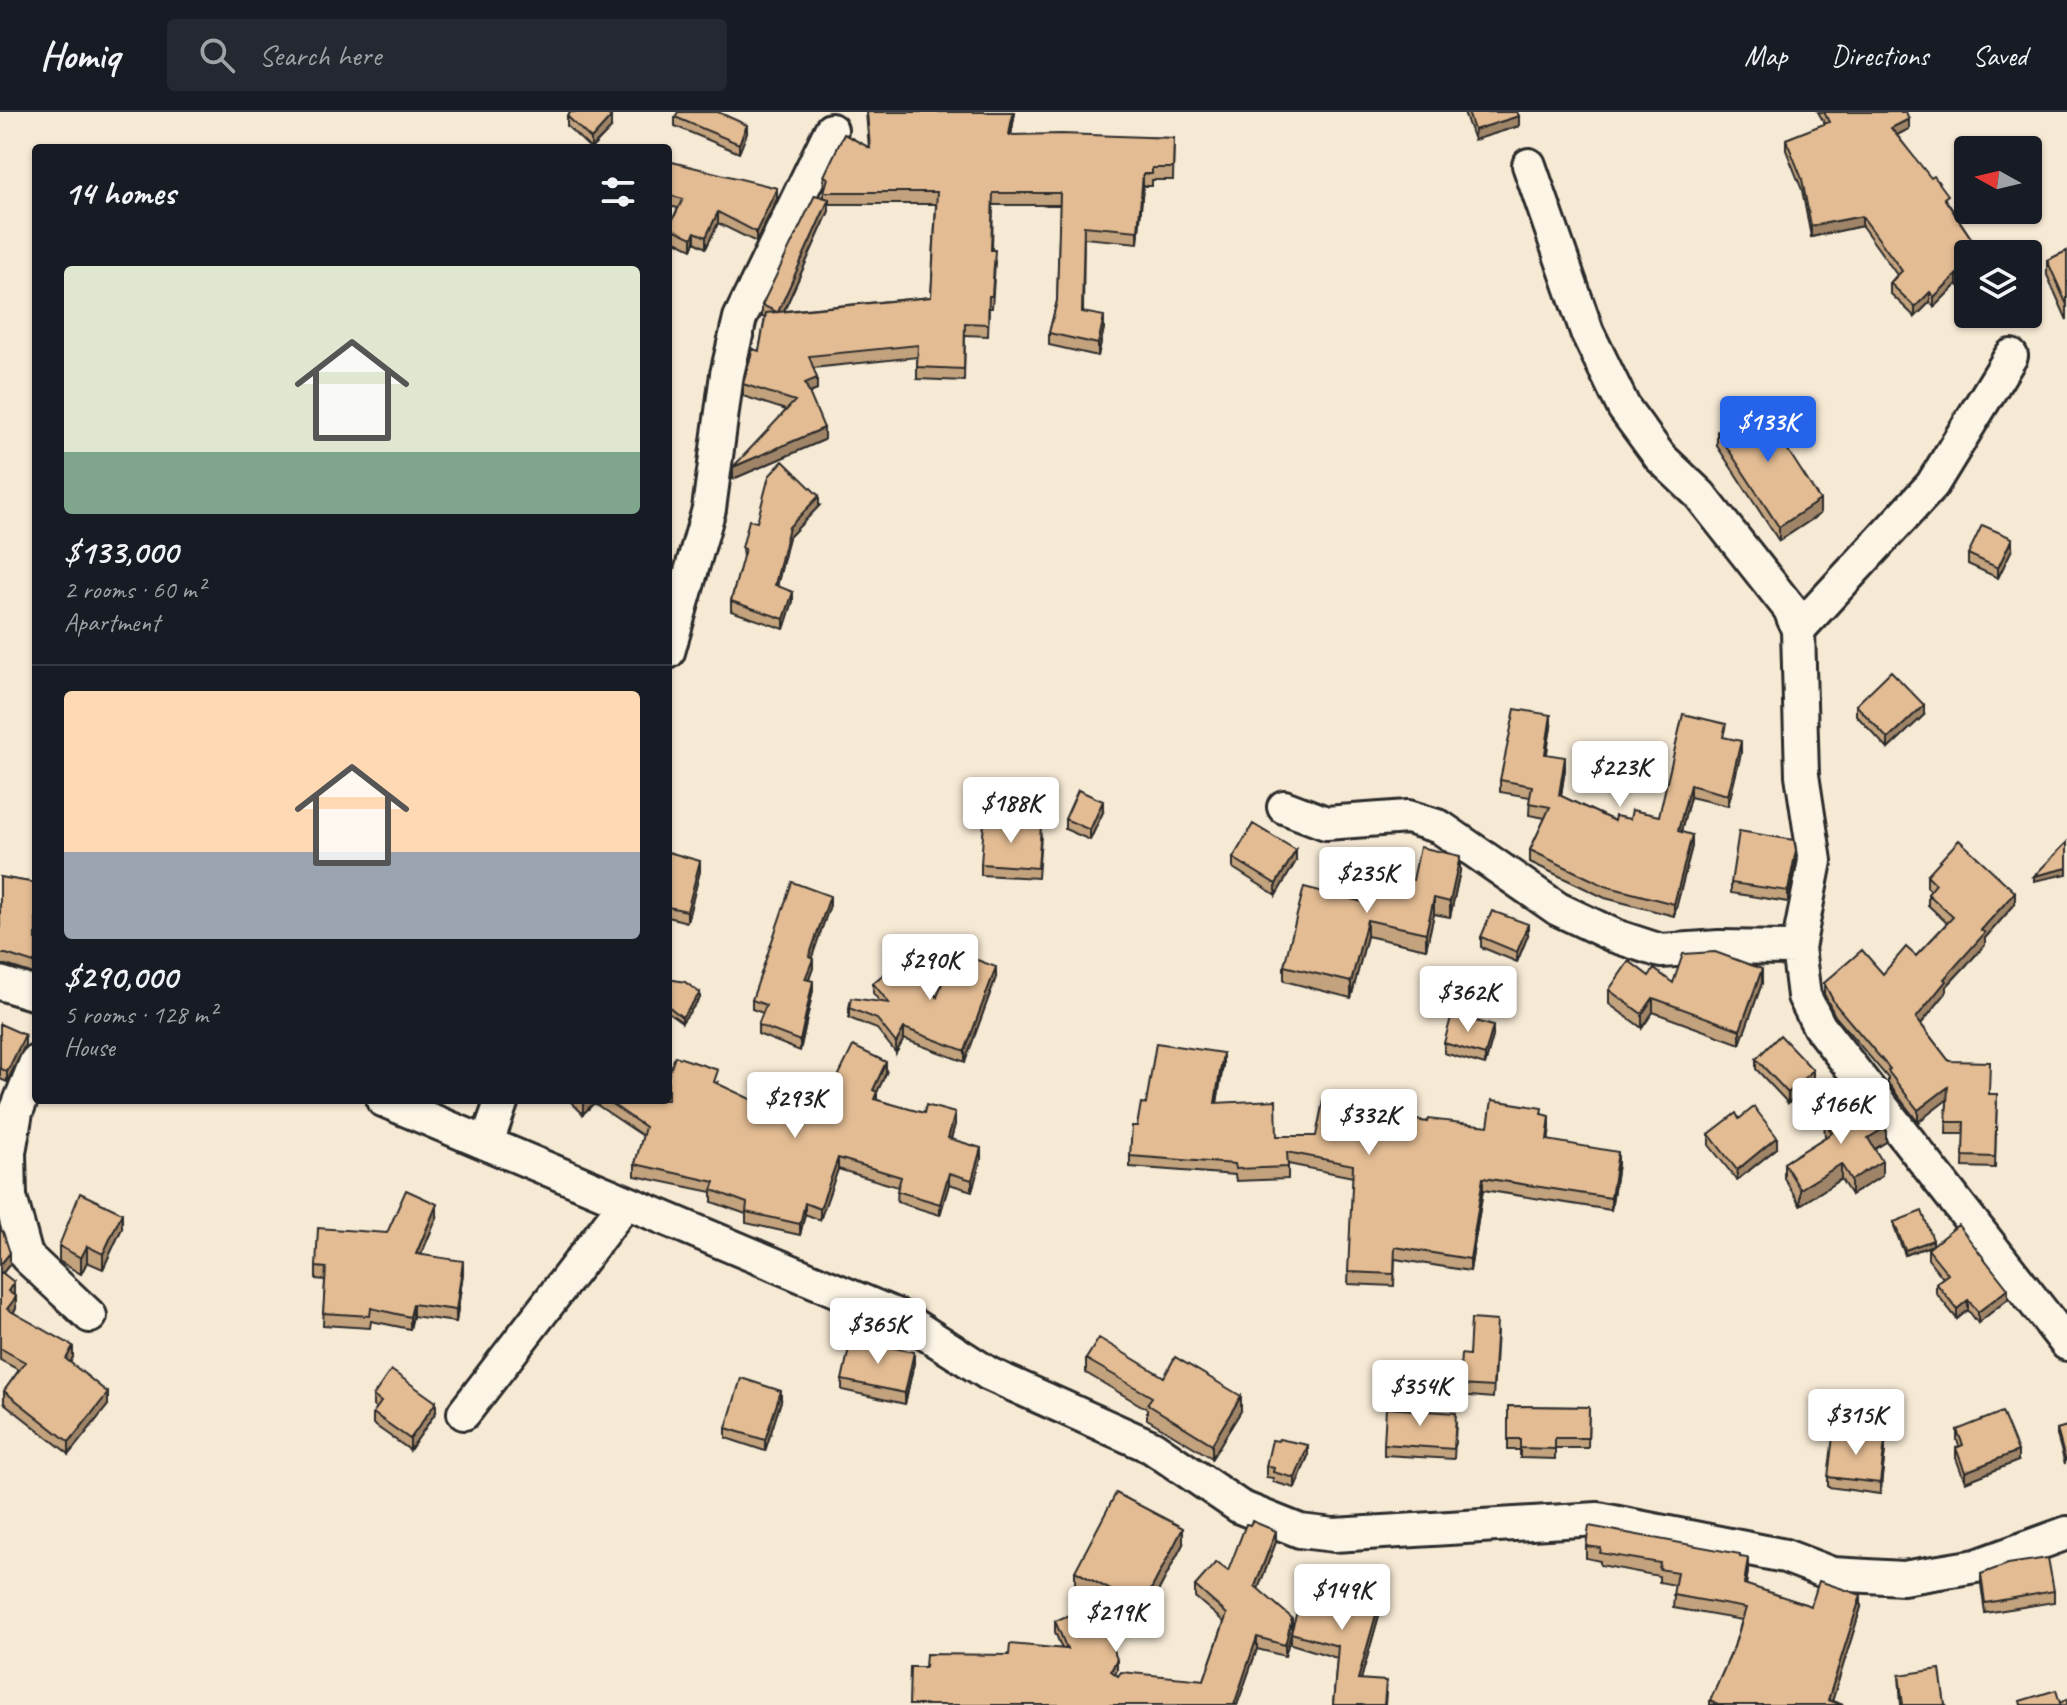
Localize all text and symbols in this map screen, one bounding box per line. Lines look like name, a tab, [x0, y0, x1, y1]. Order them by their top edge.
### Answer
search box	[167, 19, 727, 91]
text: Homiq	[40, 32, 119, 79]
icon: search	[195, 33, 239, 77]
text: Search here	[259, 36, 381, 74]
text: Map	[1744, 38, 1787, 73]
text: Directions	[1831, 38, 1929, 73]
text: Saved	[1973, 38, 2027, 73]
north arrow	[1954, 136, 2042, 224]
map controls	[1954, 136, 2042, 328]
icon: filters	[596, 170, 640, 214]
text: 14 homes	[64, 171, 175, 214]
button: layers	[1954, 240, 2042, 328]
icon: home	[280, 318, 424, 462]
pin: $133K	[1712, 396, 1824, 464]
text: $133K	[1738, 405, 1798, 438]
text: $133,000	[64, 530, 178, 573]
text: 2 rooms · 60 m²	[64, 573, 205, 606]
text: Apartment	[64, 606, 160, 639]
pin: $223K	[1564, 741, 1676, 809]
icon: home	[280, 743, 424, 887]
text: $223K	[1590, 750, 1650, 783]
pin: $188K	[955, 777, 1067, 845]
text: $188K	[981, 786, 1041, 819]
pin: $235K	[1311, 847, 1423, 915]
text: $235K	[1337, 856, 1397, 889]
pin: $290K	[874, 934, 986, 1002]
text: $290K	[900, 943, 960, 976]
text: $290,000	[64, 955, 177, 998]
pin: $362K	[1412, 966, 1524, 1034]
text: $362K	[1438, 975, 1498, 1008]
text: 5 rooms · 128 m²	[64, 998, 216, 1031]
text: House	[64, 1031, 115, 1064]
pin: $293K	[739, 1072, 851, 1140]
pin: $166K	[1785, 1078, 1897, 1146]
text: $293K	[765, 1081, 825, 1114]
text: $166K	[1810, 1087, 1872, 1120]
pin: $332K	[1313, 1089, 1425, 1157]
text: $332K	[1339, 1098, 1399, 1131]
pin: $365K	[822, 1298, 934, 1366]
text: $365K	[848, 1307, 908, 1340]
pin: $354K	[1364, 1360, 1476, 1428]
text: $354K	[1390, 1369, 1450, 1402]
pin: $315K	[1800, 1389, 1912, 1457]
text: $315K	[1826, 1398, 1886, 1431]
pin: $149K	[1286, 1564, 1398, 1632]
text: $149K	[1312, 1573, 1372, 1606]
pin: $219K	[1060, 1586, 1172, 1654]
text: $219K	[1086, 1595, 1146, 1628]

